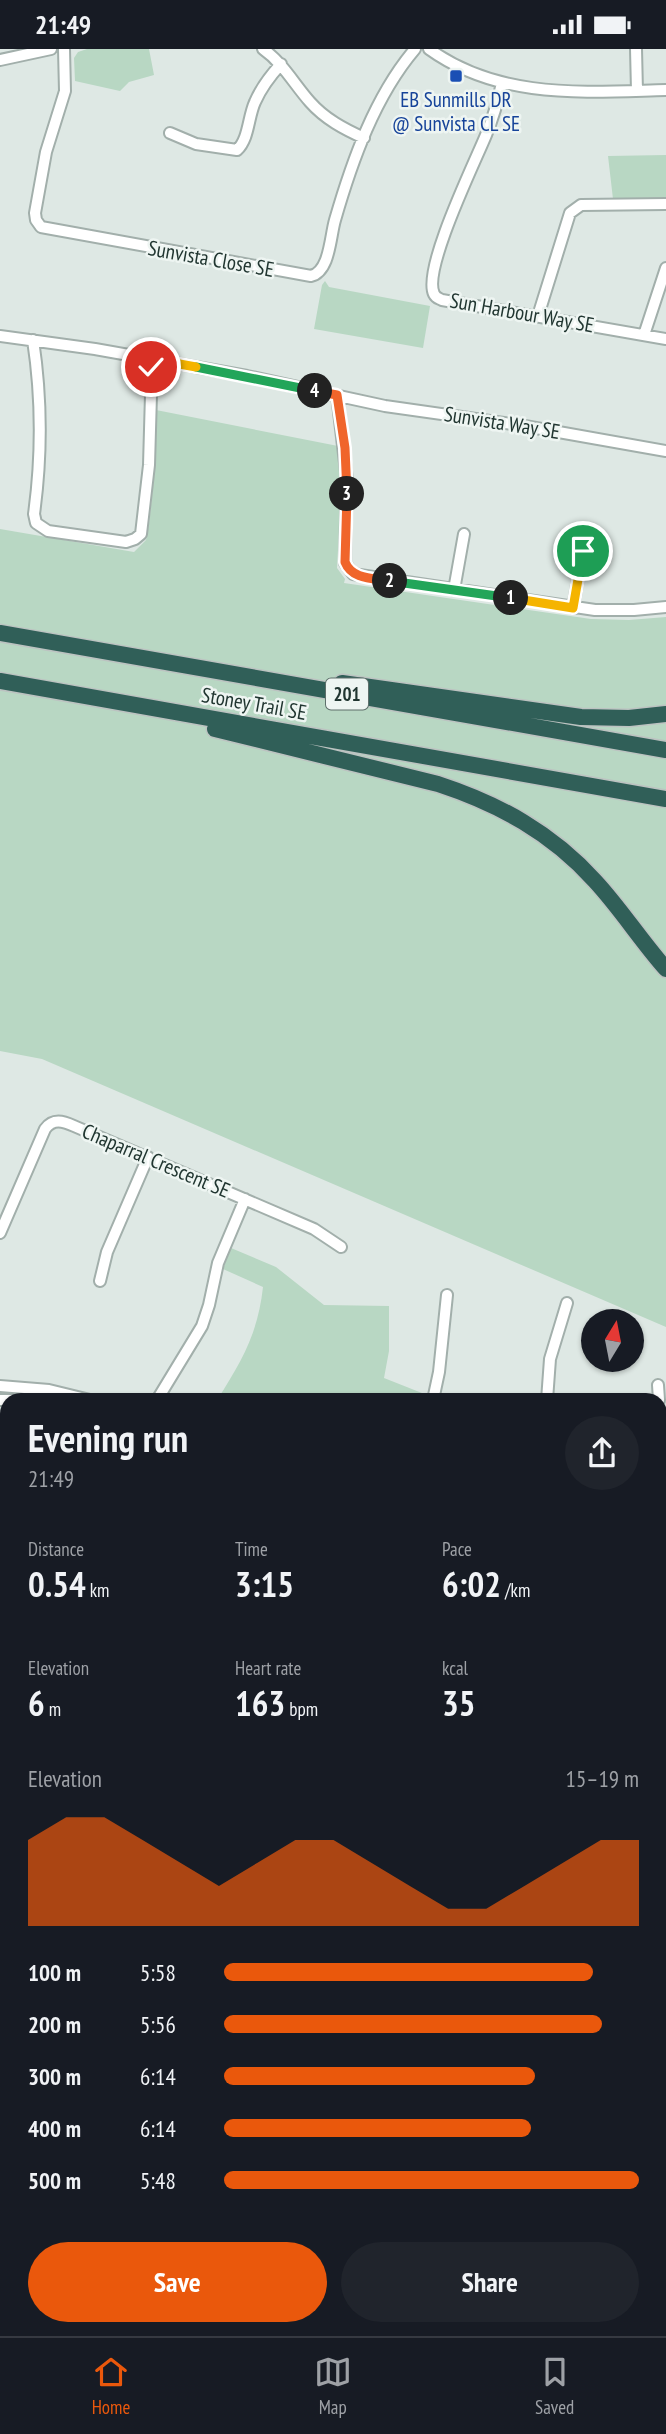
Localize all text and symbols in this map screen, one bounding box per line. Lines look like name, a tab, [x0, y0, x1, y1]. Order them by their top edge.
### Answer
text: 21:49	[35, 8, 91, 41]
marker: EB Sunmills DR @ Sunvista CL SE	[448, 68, 464, 84]
place label: EB Sunmills DR @ Sunvista CL SE	[392, 86, 520, 137]
street label: Sunvista Close SE	[146, 234, 276, 283]
street label: Sun Harbour Way SE	[448, 287, 596, 338]
pin	[121, 337, 181, 397]
icon: check	[132, 348, 170, 386]
pin: 4	[298, 373, 332, 409]
text: 4	[310, 378, 319, 402]
street label: Sunvista Way SE	[442, 400, 562, 445]
pin: 3	[330, 477, 364, 511]
text: 3	[342, 481, 351, 505]
pin	[553, 521, 613, 581]
icon: arrive	[564, 532, 602, 570]
pin: 2	[372, 563, 408, 599]
text: 2	[385, 568, 394, 592]
pin: 1	[494, 581, 528, 615]
text: 1	[506, 585, 515, 609]
road number: 201	[326, 679, 368, 709]
street label: Stoney Trail SE	[200, 681, 309, 726]
street label: Chaparral Crescent SE	[78, 1117, 234, 1204]
north arrow	[581, 1309, 644, 1372]
map controls	[581, 1309, 644, 1372]
text: Evening run	[28, 1413, 188, 1462]
button: share	[565, 1416, 639, 1490]
text: 21:49	[28, 1464, 74, 1493]
text: Distance	[28, 1537, 84, 1561]
text: Time	[235, 1537, 268, 1561]
text: Pace	[442, 1537, 472, 1561]
text: 0.54	[28, 1561, 86, 1607]
text: 3:15	[235, 1561, 294, 1607]
text: 6:02	[442, 1561, 501, 1607]
text: km	[86, 1578, 109, 1602]
text: /km	[501, 1578, 530, 1602]
text: Elevation	[28, 1656, 89, 1680]
text: Heart rate	[235, 1656, 301, 1680]
text: kcal	[442, 1656, 468, 1680]
text: 6	[28, 1680, 45, 1726]
text: 163	[235, 1680, 285, 1726]
text: 35	[442, 1680, 475, 1726]
text: m	[45, 1697, 61, 1721]
text: bpm	[285, 1697, 318, 1721]
text: Elevation	[28, 1764, 102, 1793]
text: 15–19 m	[566, 1764, 639, 1793]
text: 100 m	[28, 1958, 81, 1987]
text: 5:58	[140, 1958, 176, 1987]
text: 200 m	[28, 2010, 81, 2039]
text: 5:56	[140, 2010, 176, 2039]
text: 300 m	[28, 2062, 81, 2091]
text: 6:14	[140, 2062, 176, 2091]
text: 400 m	[28, 2114, 81, 2143]
text: 6:14	[140, 2114, 176, 2143]
text: 500 m	[28, 2166, 81, 2195]
text: 5:48	[140, 2166, 176, 2195]
button: Save	[28, 2242, 327, 2322]
button: Share	[341, 2242, 639, 2322]
tab: Home	[92, 2353, 130, 2419]
tab: Map	[314, 2353, 352, 2419]
tab: Saved	[535, 2353, 574, 2419]

